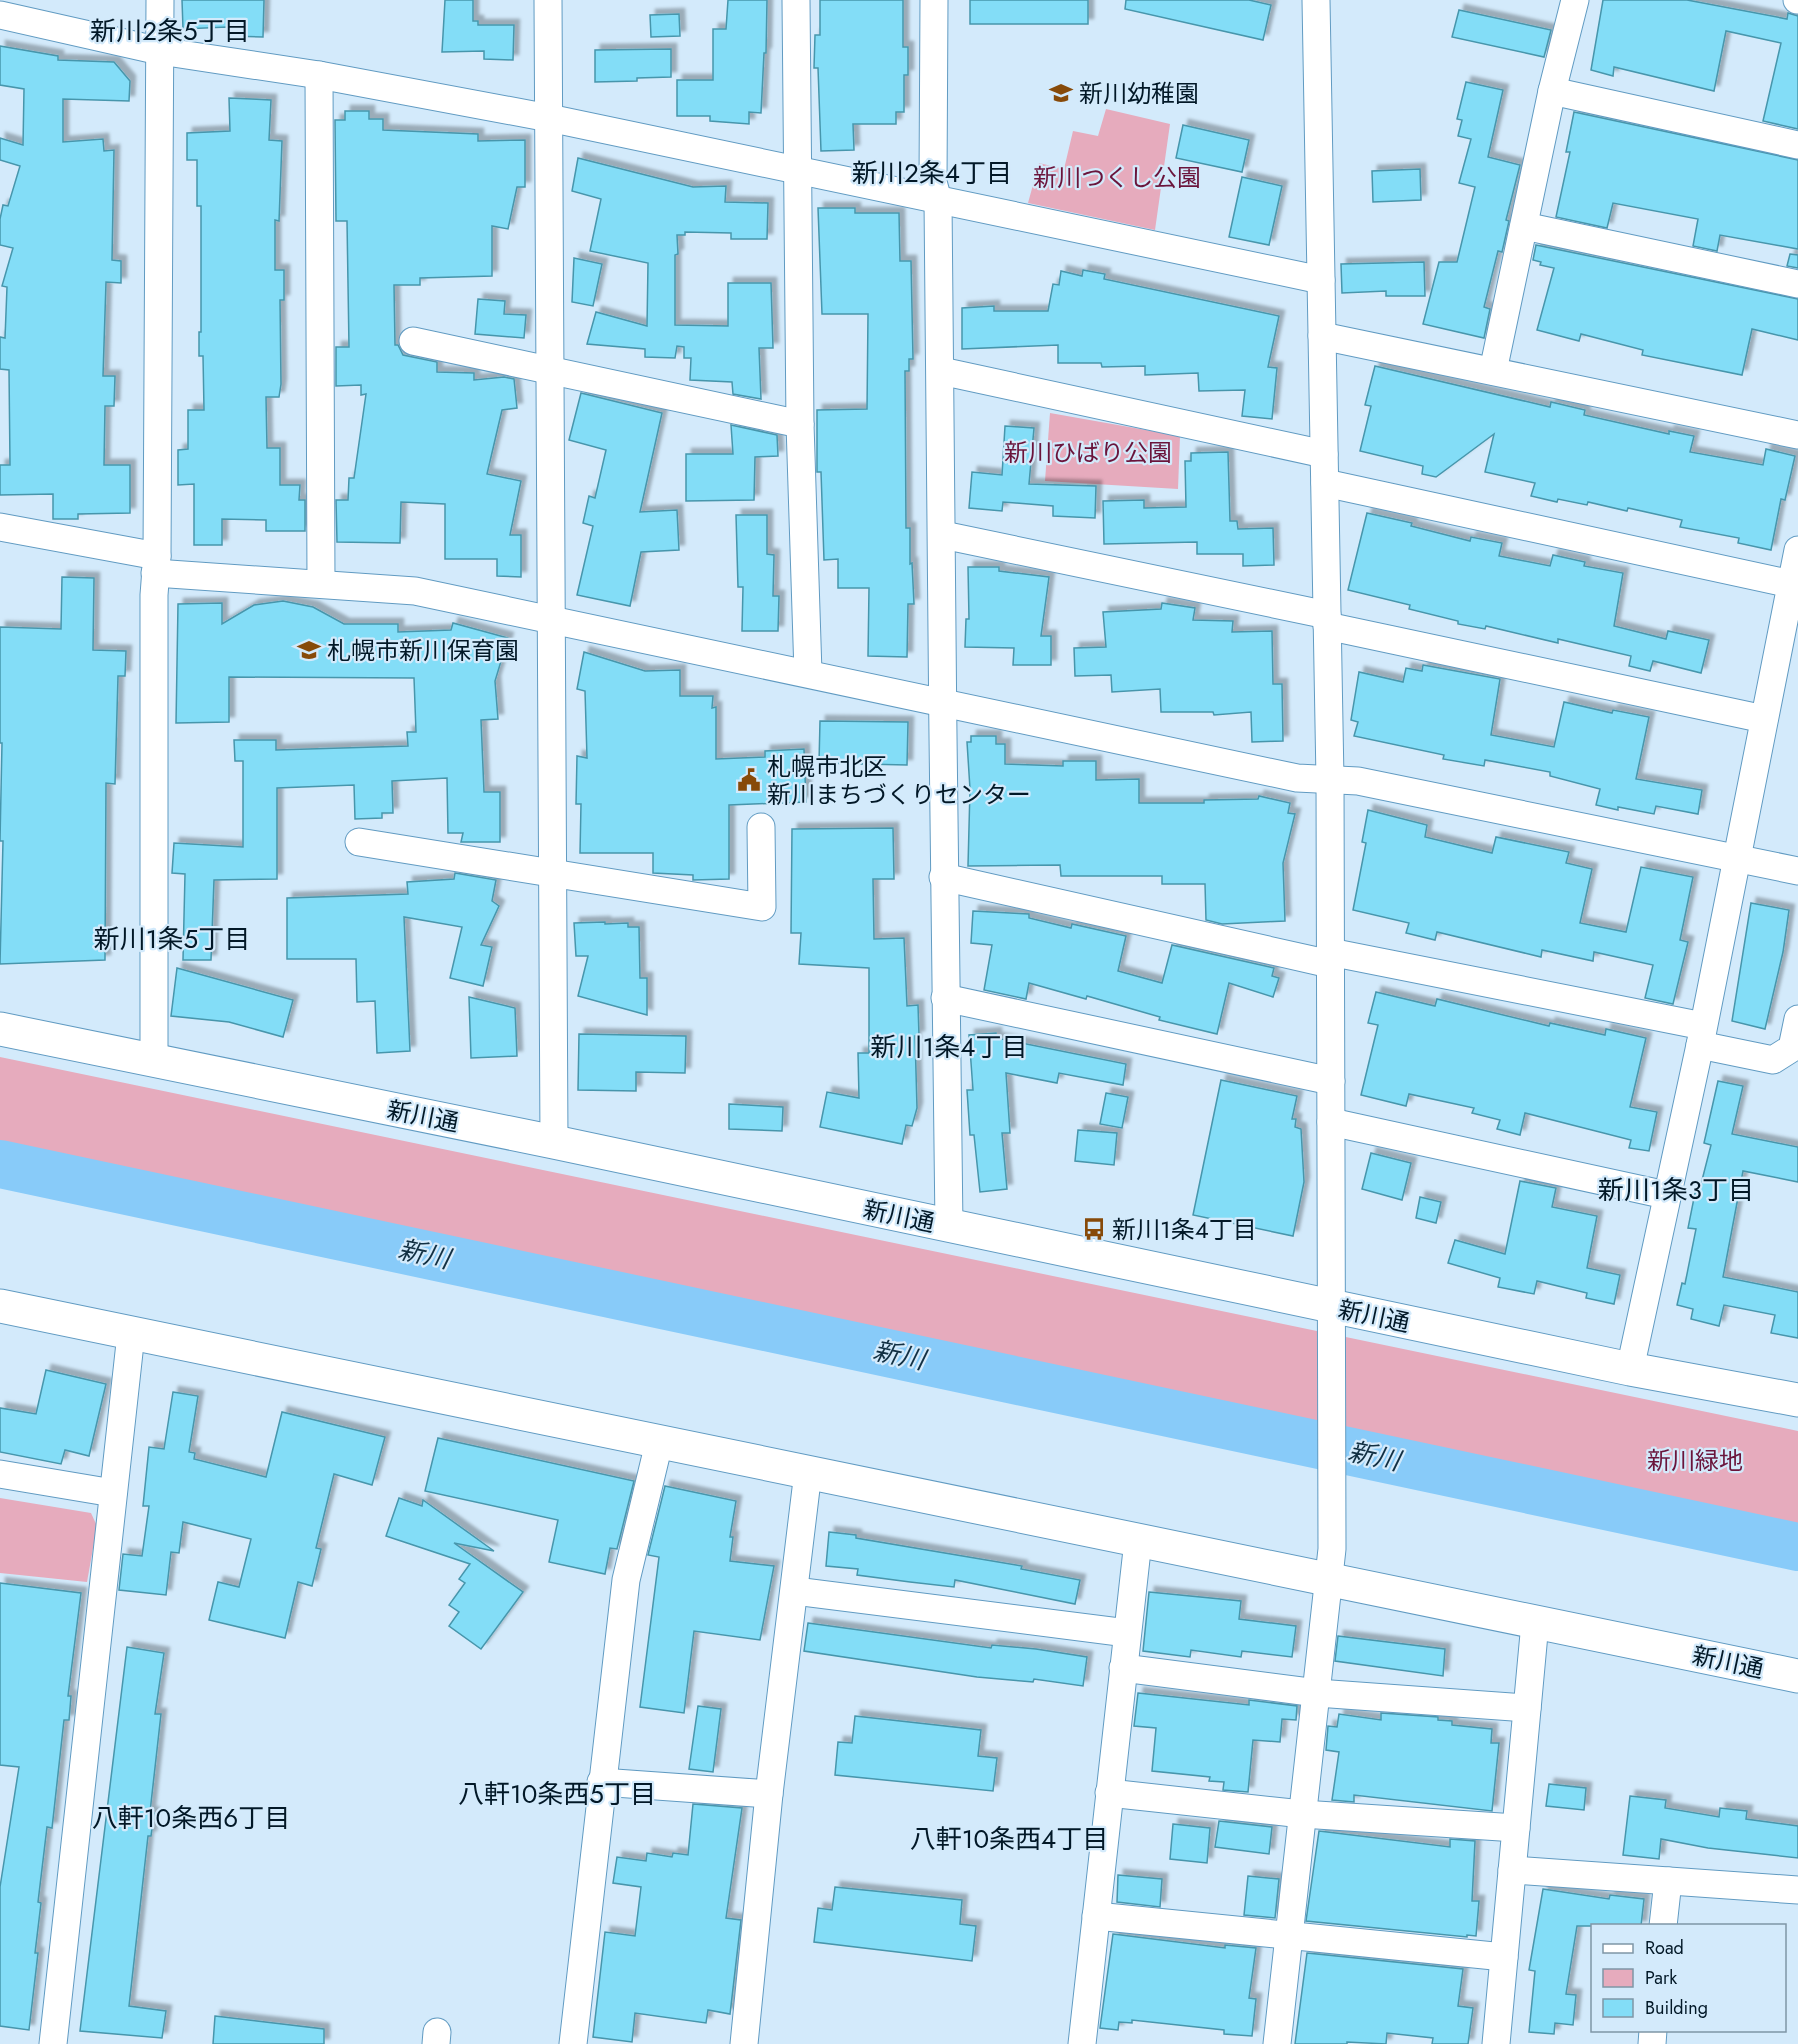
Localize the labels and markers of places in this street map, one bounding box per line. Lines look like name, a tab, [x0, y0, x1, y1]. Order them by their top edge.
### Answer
place label: 新川幼稚園	[1079, 76, 1199, 111]
school or university icon: 新川幼稚園	[1048, 80, 1074, 106]
place label: 札幌市新川保育園	[327, 633, 519, 668]
school or university icon: 札幌市新川保育園	[296, 637, 322, 663]
place label: 札幌市北区 新川まちづくりセンター	[767, 749, 1031, 812]
public building icon: 札幌市北区 新川まちづくりセンター	[736, 767, 762, 793]
place label: 新川1条4丁目	[1112, 1212, 1257, 1247]
bus stop icon: 新川1条4丁目	[1081, 1216, 1107, 1242]

